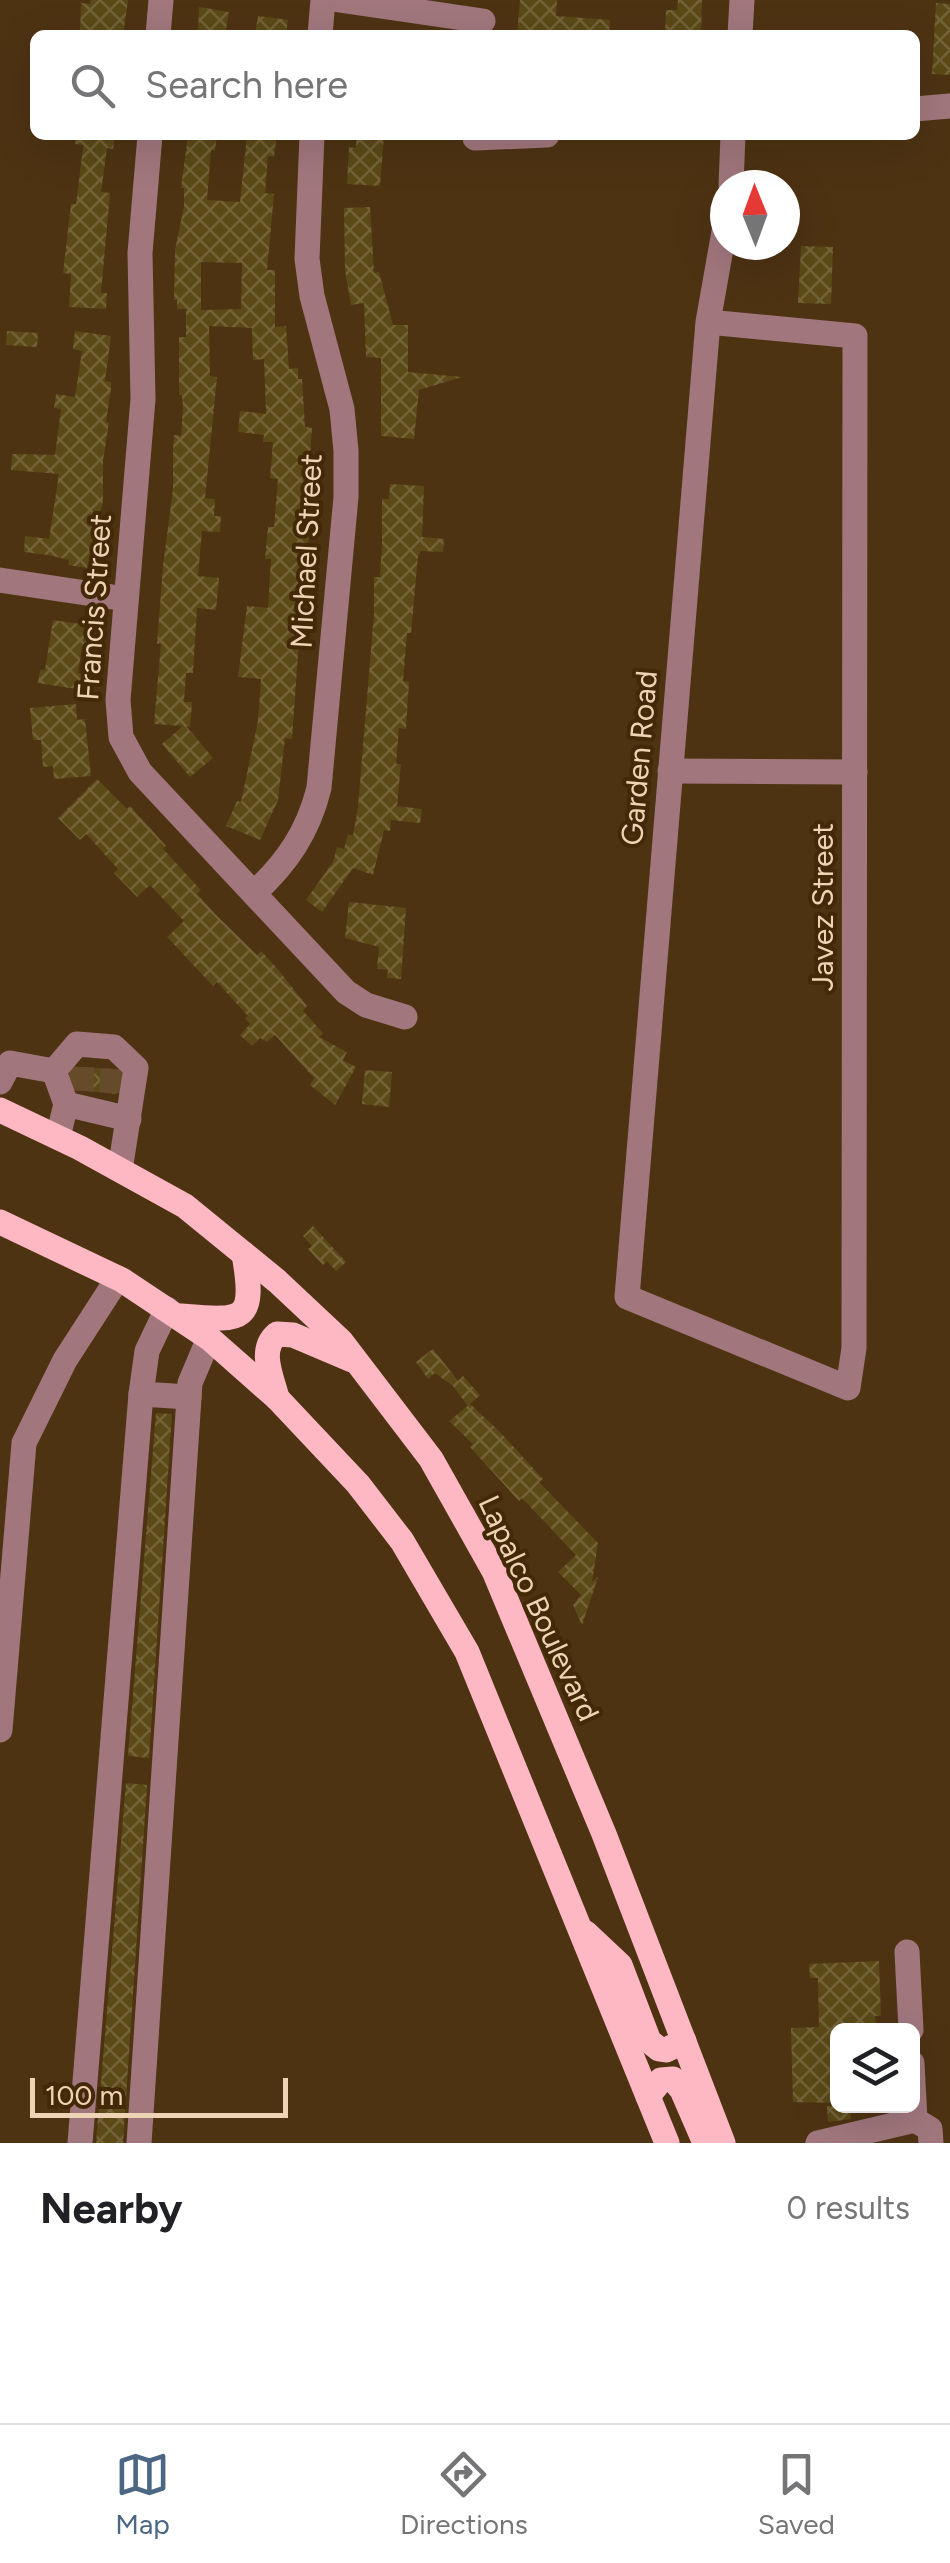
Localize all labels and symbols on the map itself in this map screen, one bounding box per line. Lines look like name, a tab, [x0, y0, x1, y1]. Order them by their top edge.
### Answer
north arrow	[710, 170, 800, 260]
street label: Michael Street	[282, 453, 330, 649]
street label: Francis Street	[69, 513, 119, 701]
street label: Garden Road	[613, 669, 665, 847]
street label: Javez Street	[804, 823, 841, 991]
street label: Lapalco Boulevard	[470, 1489, 608, 1727]
scale bar	[30, 2073, 288, 2118]

